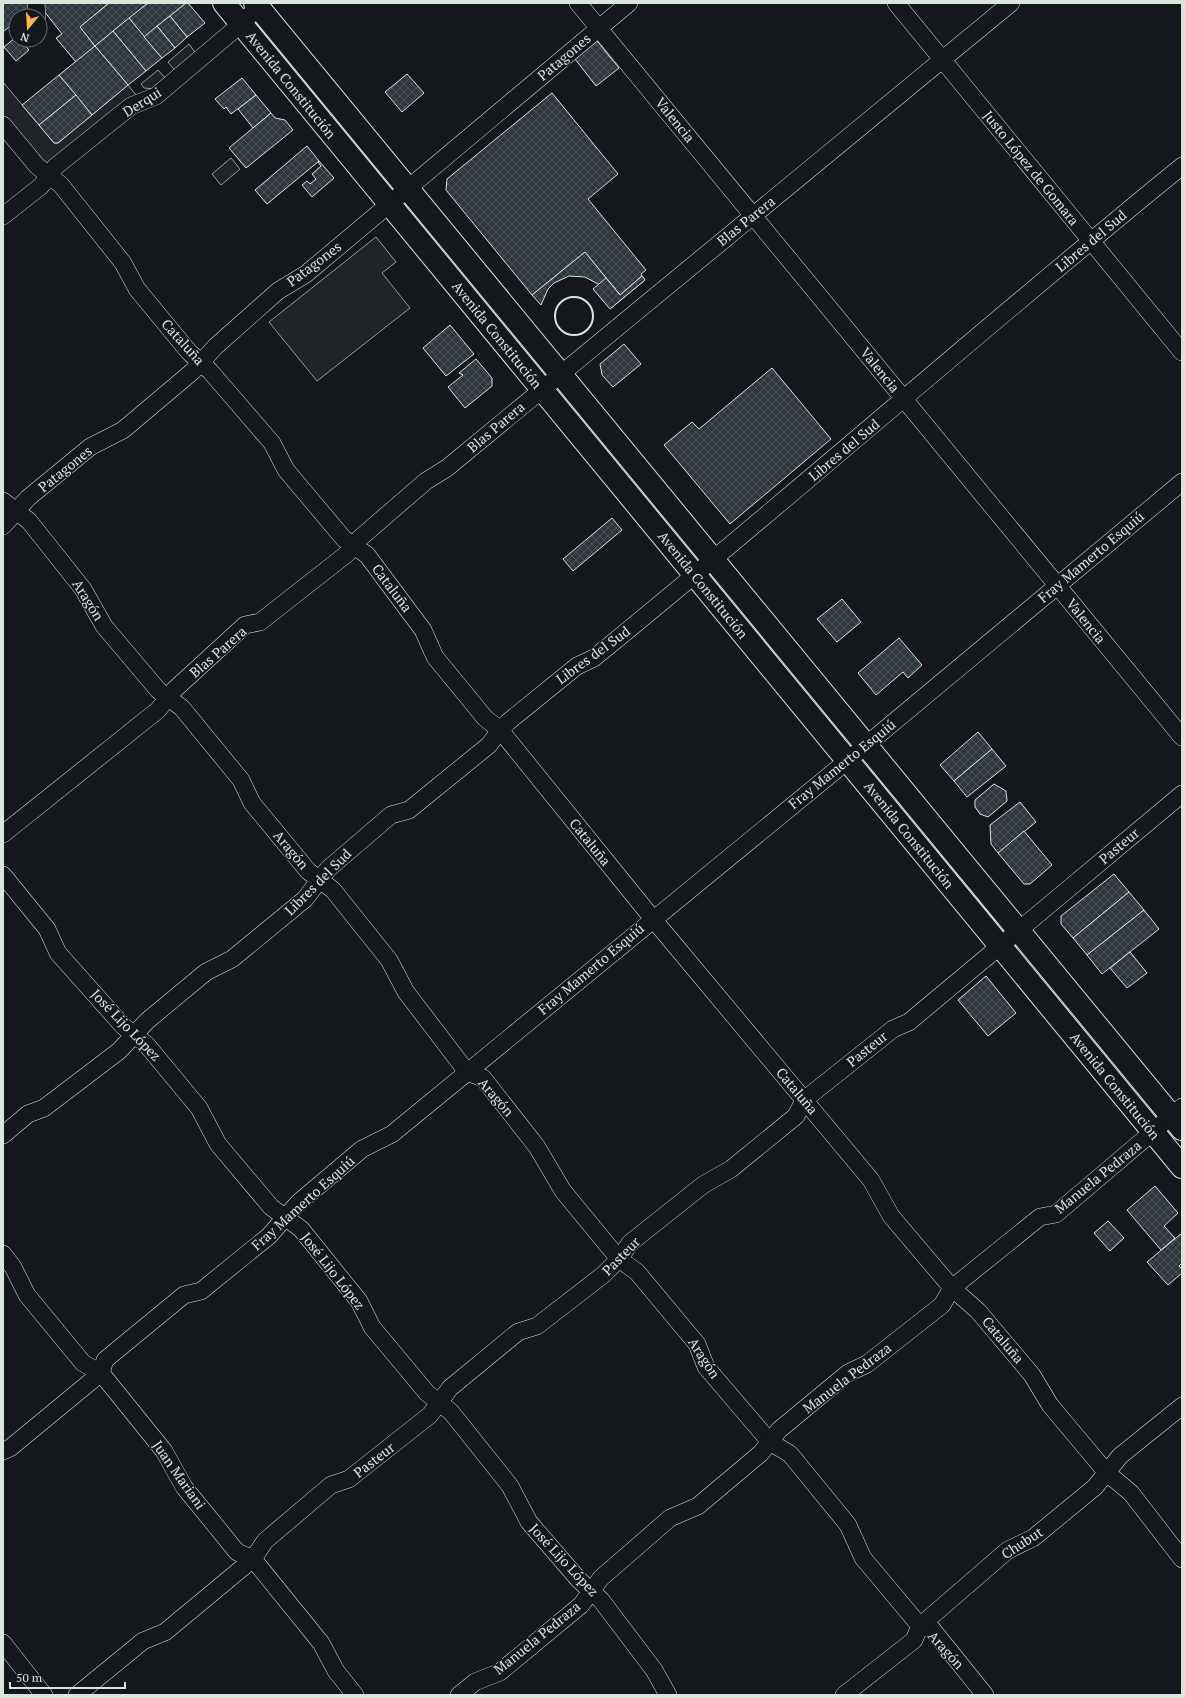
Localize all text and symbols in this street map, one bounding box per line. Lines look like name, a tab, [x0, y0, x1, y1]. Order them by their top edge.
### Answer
north arrow	[8, 8, 48, 48]
street label: Avenida Constitución	[242, 27, 341, 143]
text: N	[18, 29, 31, 45]
street label: Patagones	[533, 29, 594, 85]
street label: Derqui	[119, 82, 165, 121]
street label: Valencia	[651, 93, 699, 146]
street label: Justo López de Gomara	[979, 106, 1084, 229]
street label: Blas Parera	[713, 191, 779, 250]
street label: Libres del Sud	[1051, 205, 1130, 276]
street label: Patagones	[282, 237, 345, 291]
street label: Avenida Constitución	[448, 277, 547, 393]
street label: Cataluña	[158, 315, 209, 369]
street label: Valencia	[856, 343, 904, 396]
street label: Blas Parera	[463, 397, 528, 456]
street label: Libres del Sud	[804, 414, 883, 485]
street label: Patagones	[34, 441, 96, 496]
street label: Fray Mamerto Esquiú	[1034, 507, 1148, 607]
street label: Avenida Constitución	[654, 527, 753, 643]
street label: Cataluña	[368, 560, 417, 616]
street label: Aragón	[68, 575, 109, 625]
street label: Valencia	[1062, 594, 1110, 647]
street label: Libres del Sud	[552, 621, 634, 688]
street label: Blas Parera	[185, 622, 250, 682]
street label: Fray Mamerto Esquiú	[784, 714, 899, 813]
street label: Avenida Constitución	[860, 777, 959, 893]
street label: Cataluña	[565, 814, 615, 869]
street label: Pasteur	[1095, 823, 1143, 868]
street label: Aragón	[270, 826, 314, 874]
street label: Libres del Sud	[280, 844, 355, 919]
street label: Fray Mamerto Esquiú	[534, 919, 648, 1019]
street label: José Lijo López	[87, 985, 166, 1065]
street label: Pasteur	[842, 1026, 891, 1071]
street label: Avenida Constitución	[1066, 1028, 1165, 1144]
street label: Cataluña	[772, 1063, 823, 1118]
street label: Aragón	[474, 1073, 519, 1121]
street label: Manuela Pedraza	[1050, 1136, 1145, 1217]
street label: Fray Mamerto Esquiú	[247, 1151, 358, 1254]
street label: José Lijo López	[297, 1228, 370, 1313]
street label: Pasteur	[597, 1232, 644, 1279]
street label: Cataluña	[978, 1312, 1029, 1367]
street label: Aragón	[684, 1334, 725, 1383]
street label: Manuela Pedraza	[799, 1338, 895, 1417]
street label: Juan Mariani	[149, 1436, 210, 1513]
street label: Pasteur	[349, 1437, 399, 1482]
street label: José Lijo López	[526, 1519, 603, 1600]
street label: Chubut	[997, 1522, 1047, 1563]
street label: Manuela Pedraza	[489, 1597, 584, 1678]
street label: Aragón	[924, 1626, 969, 1673]
scale bar	[10, 1664, 125, 1690]
text: 50 m	[16, 1670, 43, 1685]

